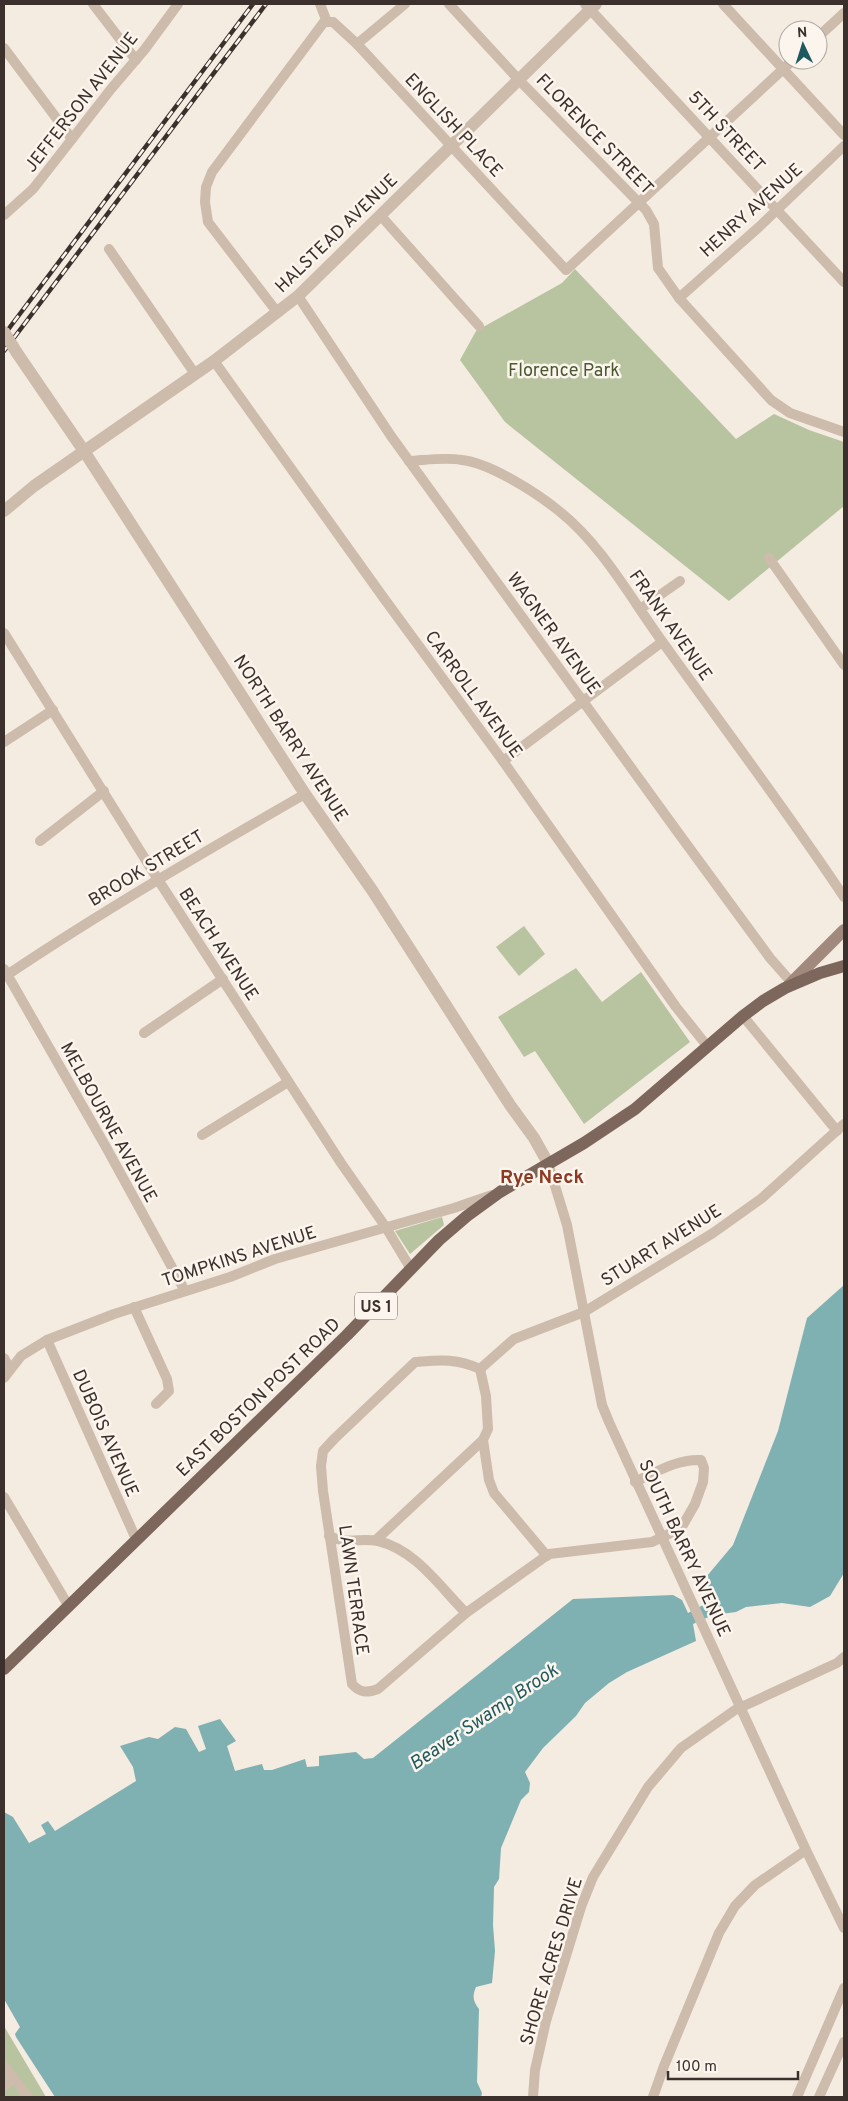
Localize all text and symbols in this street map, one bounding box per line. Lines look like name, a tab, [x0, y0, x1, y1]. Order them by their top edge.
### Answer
north arrow	[778, 20, 828, 70]
text: N	[797, 25, 808, 42]
street label: JEFFERSON AVENUE	[20, 28, 144, 178]
street label: ENGLISH PLACE	[399, 69, 507, 183]
street label: FLORENCE STREET	[530, 70, 658, 201]
street label: 5TH STREET	[682, 87, 769, 177]
street label: HENRY AVENUE	[696, 159, 808, 263]
street label: HALSTEAD AVENUE	[271, 170, 403, 299]
park label: Florence Park	[508, 360, 620, 383]
street label: FRANK AVENUE	[623, 566, 717, 686]
street label: WAGNER AVENUE	[501, 568, 605, 699]
street label: CARROLL AVENUE	[419, 627, 527, 763]
street label: NORTH BARRY AVENUE	[227, 651, 352, 827]
street label: BROOK STREET	[85, 826, 209, 913]
street label: BEACH AVENUE	[173, 884, 263, 1006]
street label: MELBOURNE AVENUE	[54, 1038, 161, 1207]
district label: Rye Neck	[500, 1166, 584, 1190]
street label: STUART AVENUE	[597, 1200, 726, 1293]
street label: TOMPKINS AVENUE	[159, 1222, 320, 1293]
road number: US 1	[355, 1292, 397, 1320]
street label: EAST BOSTON POST ROAD	[172, 1314, 346, 1483]
street label: DUBOIS AVENUE	[66, 1366, 143, 1501]
street label: SOUTH BARRY AVENUE	[632, 1456, 735, 1641]
street label: LAWN TERRACE	[332, 1524, 373, 1657]
water label: Beaver Swamp Brook	[405, 1659, 563, 1776]
street label: SHORE ACRES DRIVE	[516, 1875, 589, 2048]
scale bar	[668, 2048, 798, 2080]
text: 100 m	[676, 2058, 717, 2077]

